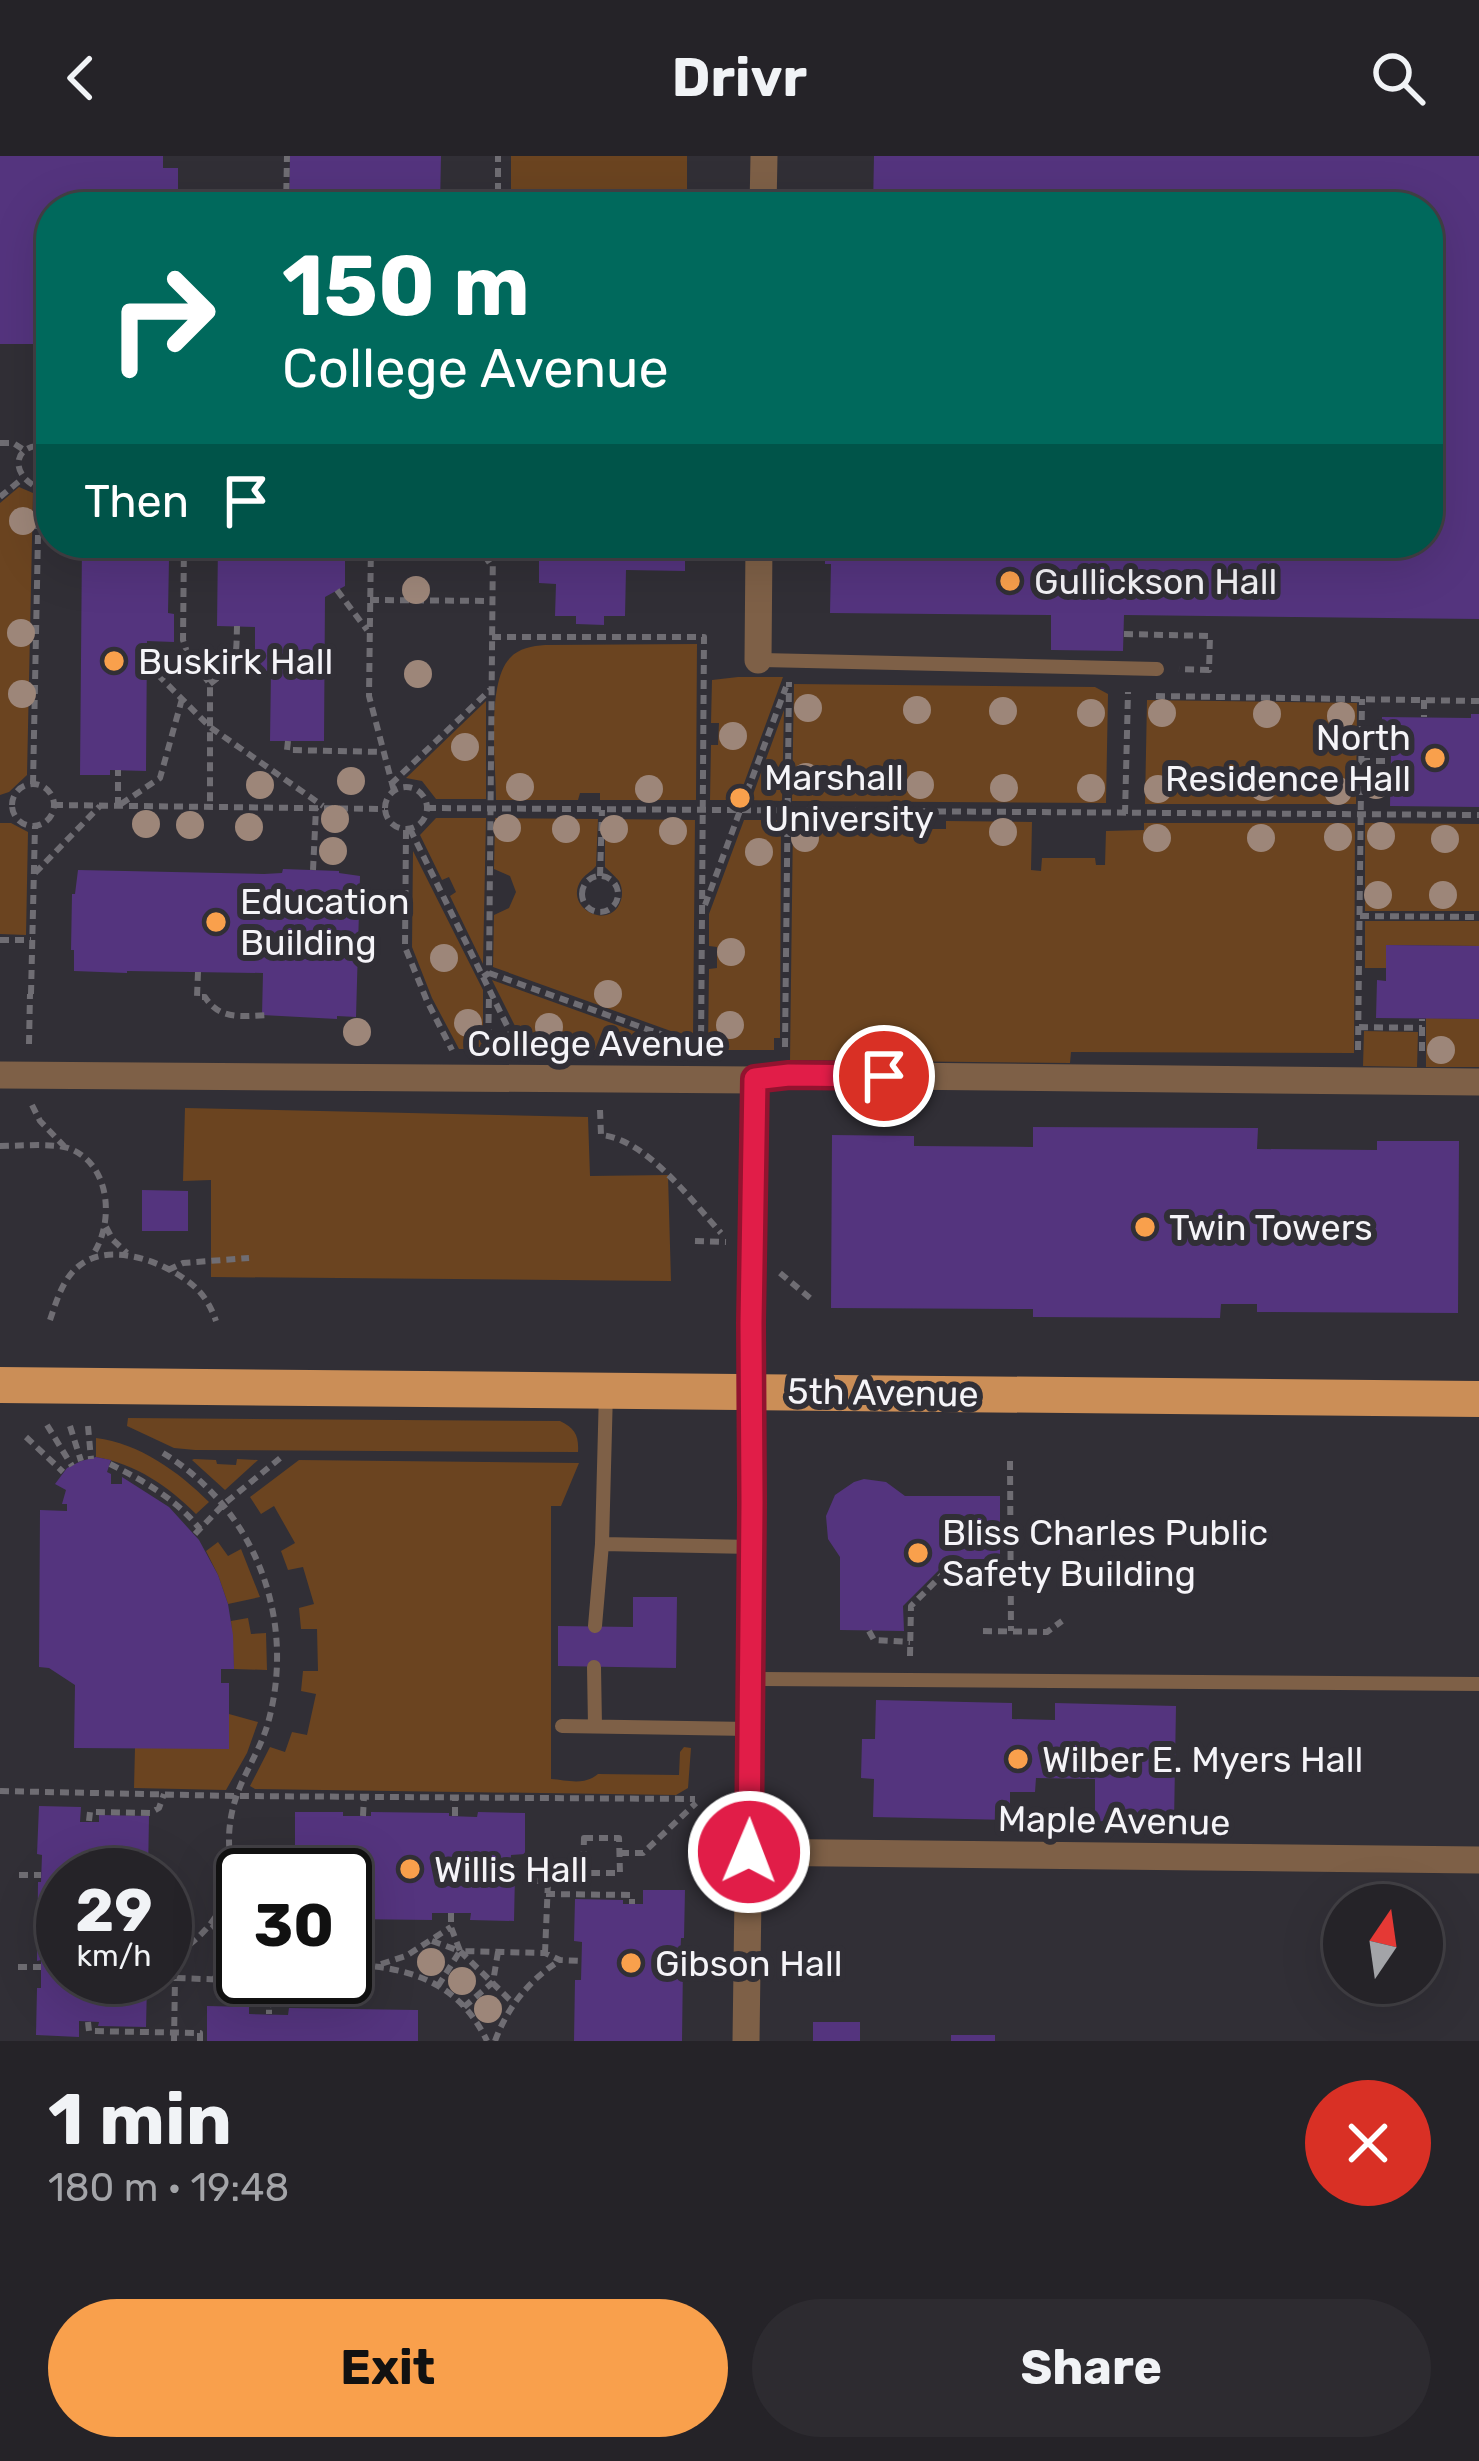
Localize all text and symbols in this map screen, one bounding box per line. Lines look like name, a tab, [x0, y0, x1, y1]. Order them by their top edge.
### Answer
icon: back	[48, 45, 114, 111]
icon: search	[1365, 45, 1431, 111]
text: Drivr	[672, 46, 807, 110]
text: 150 m	[282, 236, 530, 336]
icon: right	[84, 240, 240, 396]
text: College Avenue	[282, 337, 669, 401]
icon: arrive	[213, 468, 279, 534]
text: Then	[84, 475, 189, 528]
place label: Gullickson Hall	[1034, 560, 1277, 603]
marker: Gullickson Hall	[997, 568, 1023, 594]
place label: Buskirk Hall	[138, 640, 333, 683]
marker: Buskirk Hall	[101, 648, 127, 674]
place label: North Residence Hall	[1165, 716, 1411, 800]
marker: North Residence Hall	[1422, 745, 1448, 771]
place label: Marshall University	[764, 756, 934, 840]
marker: Marshall University	[727, 785, 753, 811]
place label: Education Building	[240, 880, 410, 964]
marker: Education Building	[203, 909, 229, 935]
street label: College Avenue	[467, 1022, 725, 1065]
pin	[833, 1025, 935, 1127]
icon: arrive	[851, 1043, 917, 1109]
place label: Twin Towers	[1169, 1206, 1373, 1249]
marker: Twin Towers	[1132, 1214, 1158, 1240]
street label: 5th Avenue	[787, 1369, 979, 1416]
place label: Bliss Charles Public Safety Building	[942, 1511, 1268, 1595]
marker: Bliss Charles Public Safety Building	[905, 1540, 931, 1566]
place label: Wilber E. Myers Hall	[1042, 1738, 1363, 1781]
marker: Wilber E. Myers Hall	[1005, 1746, 1031, 1772]
position arrow	[686, 1789, 812, 1915]
street label: Maple Avenue	[997, 1797, 1231, 1844]
speed limit sign: 30	[216, 1848, 372, 2004]
place label: Willis Hall	[434, 1848, 588, 1891]
marker: Willis Hall	[397, 1856, 423, 1882]
text: 29	[75, 1875, 153, 1946]
north arrow	[1323, 1884, 1443, 2004]
map controls	[1323, 1884, 1443, 2004]
text: km/h	[77, 1938, 151, 1974]
place label: Gibson Hall	[655, 1942, 842, 1985]
marker: Gibson Hall	[618, 1950, 644, 1976]
text: 1 min	[48, 2077, 232, 2162]
button: close	[1305, 2080, 1431, 2206]
text: 180 m · 19:48	[48, 2165, 289, 2211]
button: Exit	[48, 2299, 728, 2437]
button: Share	[752, 2299, 1431, 2437]

